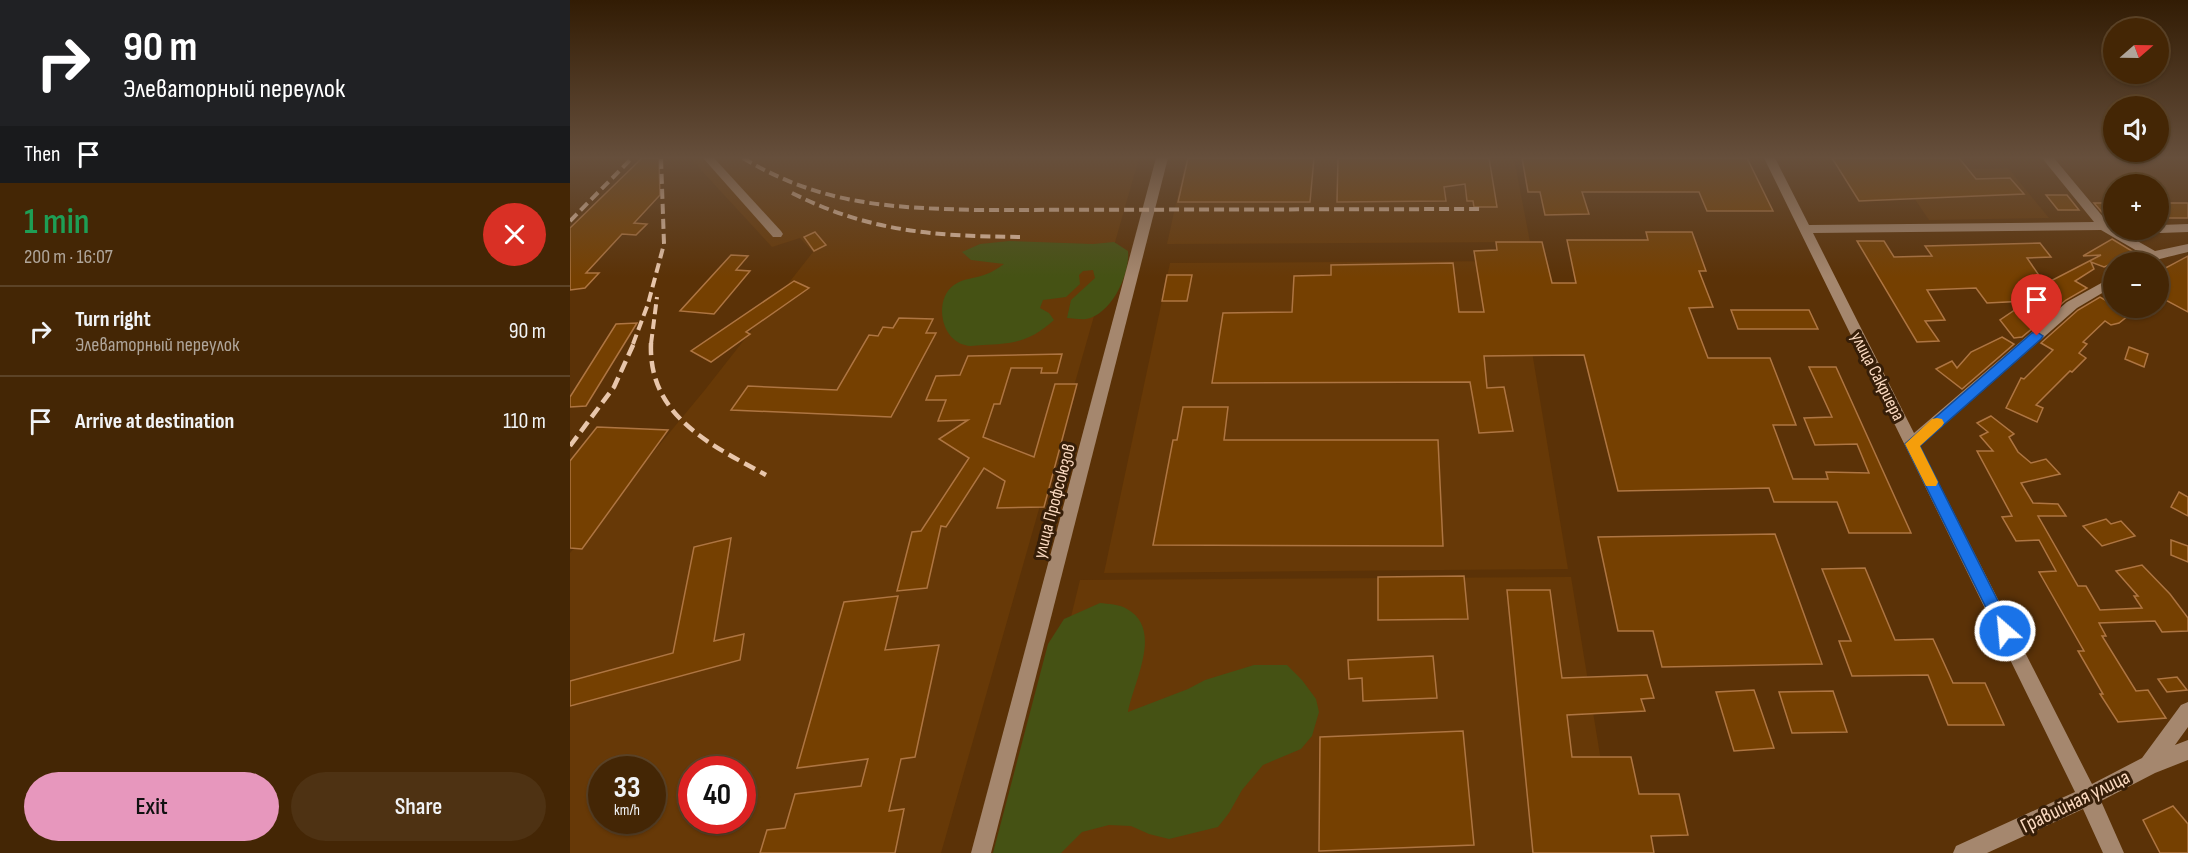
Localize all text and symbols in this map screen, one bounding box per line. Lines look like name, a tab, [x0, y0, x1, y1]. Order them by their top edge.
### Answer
north arrow	[2103, 18, 2169, 84]
map controls	[2103, 18, 2169, 318]
text: 90 m	[123, 22, 197, 73]
icon: right	[24, 24, 102, 102]
text: Элеваторный переулок	[123, 73, 345, 105]
button: sound	[2103, 96, 2169, 162]
icon: arrive	[72, 138, 105, 171]
text: Then	[24, 141, 60, 168]
button: +	[2103, 174, 2169, 240]
text: 1 min	[24, 201, 89, 244]
button: close	[483, 203, 546, 266]
text: 200 m · 16:07	[24, 245, 113, 269]
button: −	[2103, 252, 2169, 318]
pin	[2011, 274, 2062, 336]
icon: arrive	[2020, 283, 2053, 316]
text: Turn right	[75, 306, 151, 333]
icon: right	[24, 315, 57, 348]
text: 90 m	[509, 318, 546, 345]
street label: улица Сакриера	[1846, 328, 1909, 424]
text: Элеваторный переулок	[75, 333, 240, 357]
icon: arrive	[24, 405, 57, 438]
text: Arrive at destination	[75, 408, 234, 435]
text: 110 m	[503, 408, 546, 435]
street label: улица Профсоюзов	[1029, 441, 1080, 561]
position arrow	[1973, 599, 2037, 663]
speed limit sign: 40	[678, 756, 756, 834]
street label: Гравийная улица	[2017, 764, 2134, 839]
text: 33	[614, 770, 640, 806]
button: Exit	[24, 772, 279, 841]
button: Share	[291, 772, 546, 841]
text: km/h	[614, 801, 640, 820]

